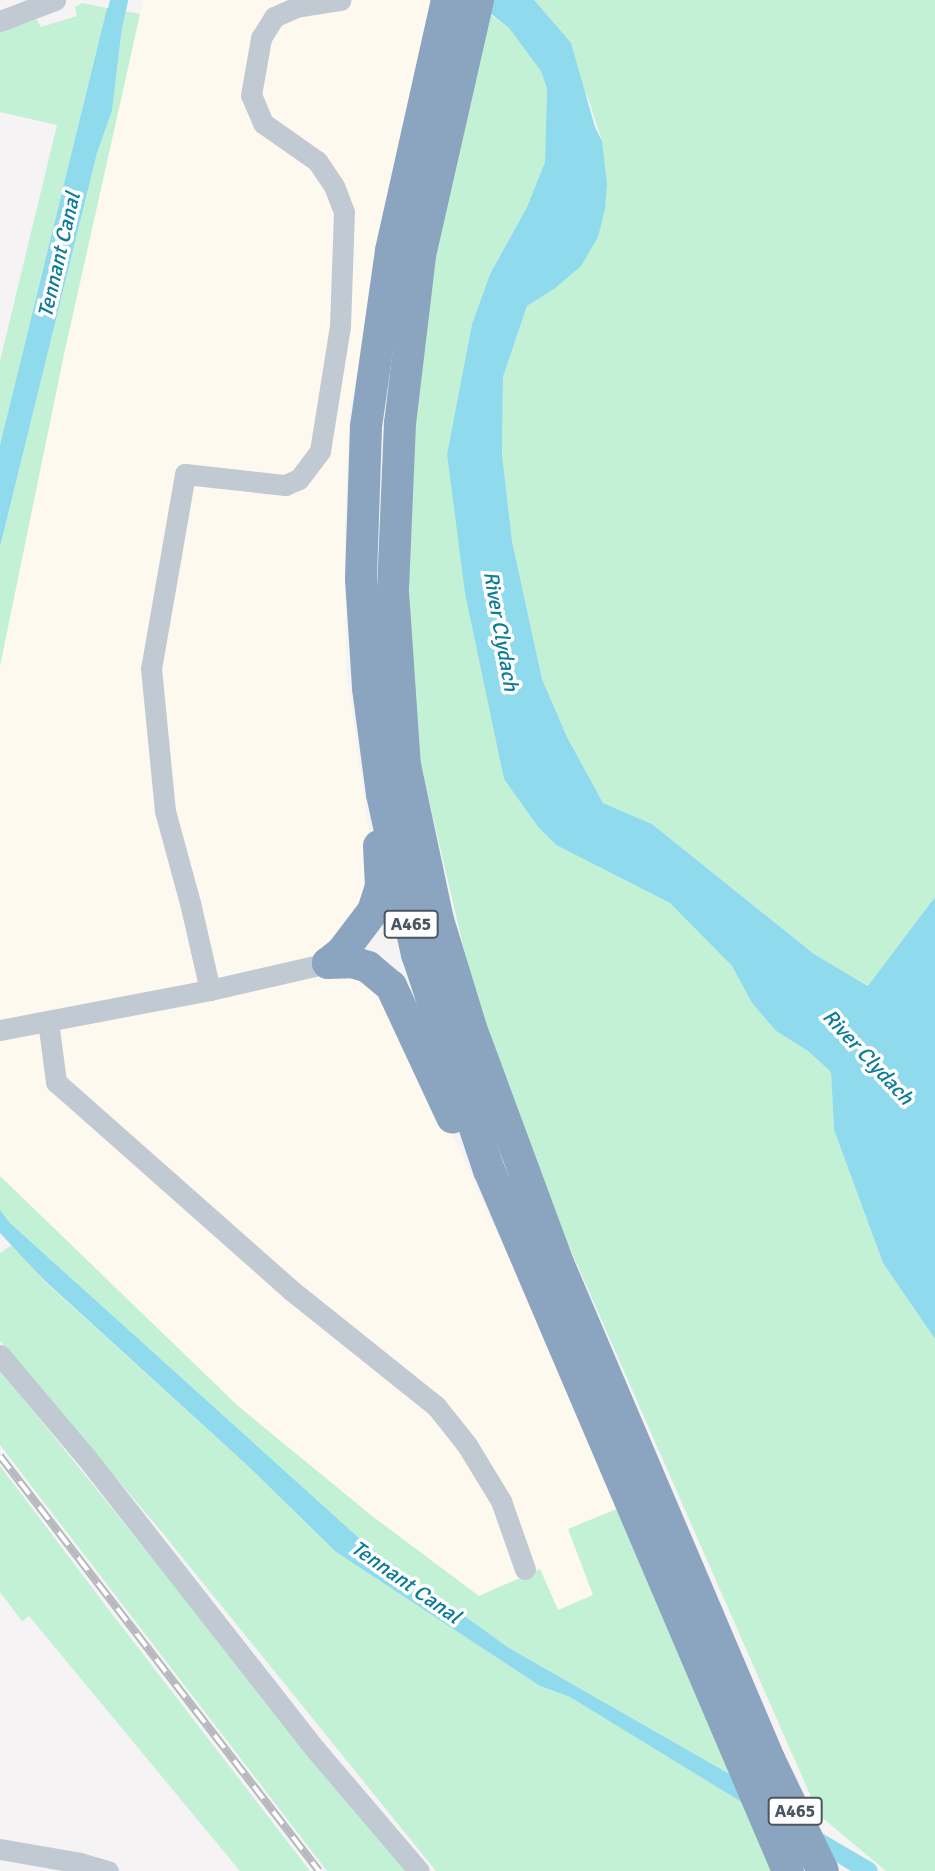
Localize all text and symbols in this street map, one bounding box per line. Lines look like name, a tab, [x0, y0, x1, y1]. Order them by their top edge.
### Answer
water label: Tennant Canal	[32, 190, 86, 320]
water label: River Clydach	[478, 569, 524, 693]
road number: A465	[383, 909, 439, 939]
water label: River Clydach	[817, 1004, 919, 1110]
water label: Tennant Canal	[347, 1535, 465, 1629]
road number: A465	[767, 1797, 823, 1826]

